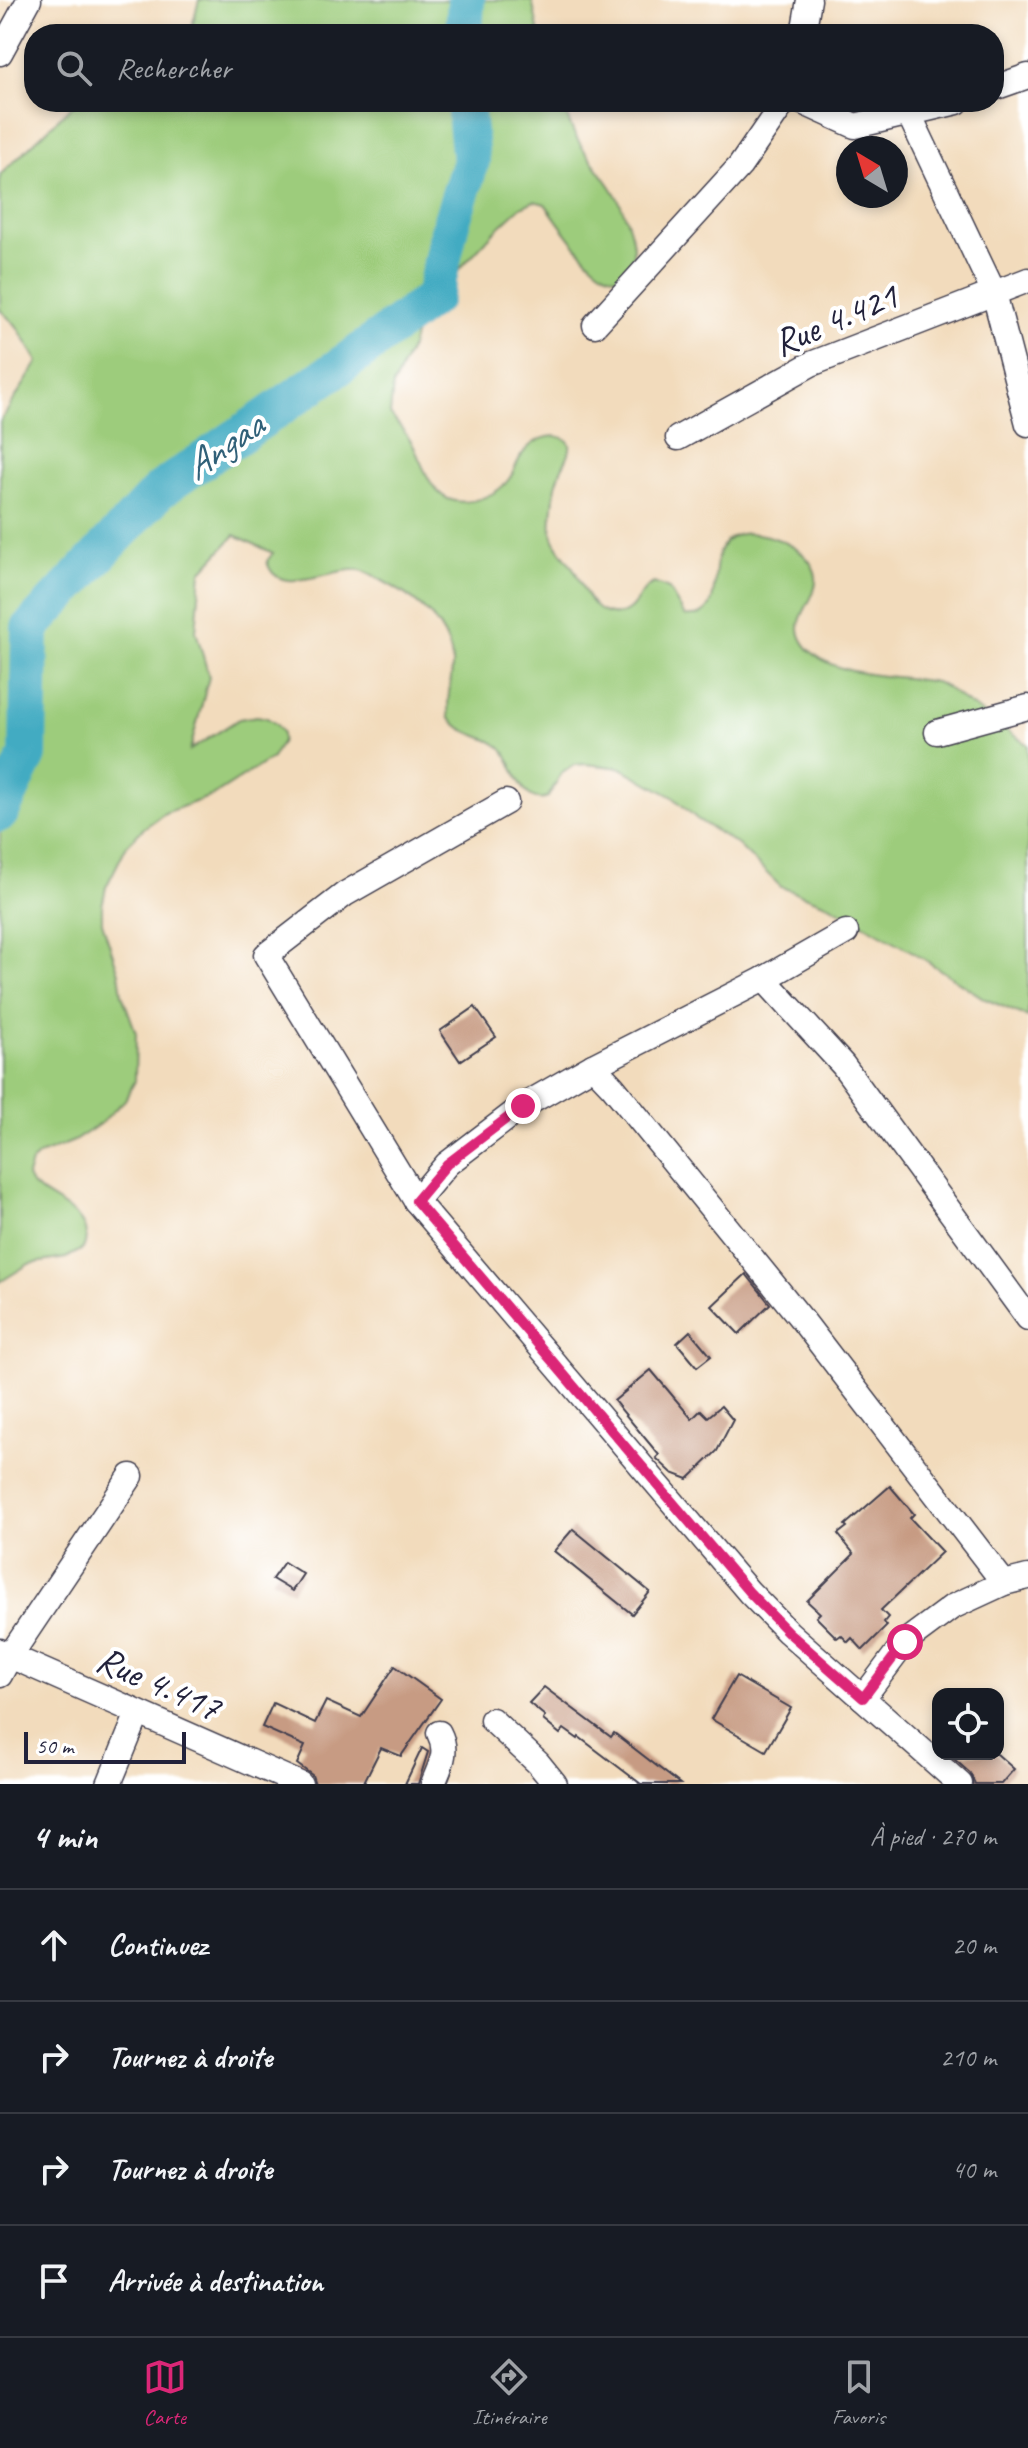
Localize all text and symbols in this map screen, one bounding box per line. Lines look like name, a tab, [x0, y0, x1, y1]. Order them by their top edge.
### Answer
search box	[24, 24, 1004, 112]
icon: search	[52, 46, 96, 90]
text: Rechercher	[116, 49, 231, 87]
north arrow	[836, 136, 908, 208]
street label: Rue 4.421	[766, 272, 906, 367]
water label: Angaa	[174, 399, 276, 491]
route end	[505, 1088, 541, 1124]
route start	[887, 1624, 923, 1660]
street label: Rue 4.417	[89, 1635, 230, 1732]
map controls	[932, 1688, 1004, 1760]
button: locate	[932, 1688, 1004, 1760]
scale bar	[24, 1728, 186, 1764]
text: 50 m	[36, 1732, 73, 1760]
text: 4 min	[32, 1815, 97, 1858]
text: À pied · 270 m	[870, 1820, 996, 1853]
icon: ahead	[32, 1923, 76, 1967]
text: Continuez	[108, 1926, 207, 1964]
text: 20 m	[952, 1929, 996, 1962]
icon: right	[32, 2035, 76, 2079]
text: Tournez à droite	[108, 2038, 272, 2076]
text: 210 m	[940, 2041, 996, 2074]
icon: right	[32, 2147, 76, 2191]
text: Tournez à droite	[108, 2150, 272, 2188]
text: 40 m	[952, 2153, 996, 2186]
icon: arrive	[32, 2259, 76, 2303]
text: Arrivée à destination	[108, 2262, 323, 2300]
tab: Carte	[143, 2355, 187, 2431]
tab: Itinéraire	[472, 2355, 547, 2431]
tab: Favoris	[832, 2355, 885, 2431]

